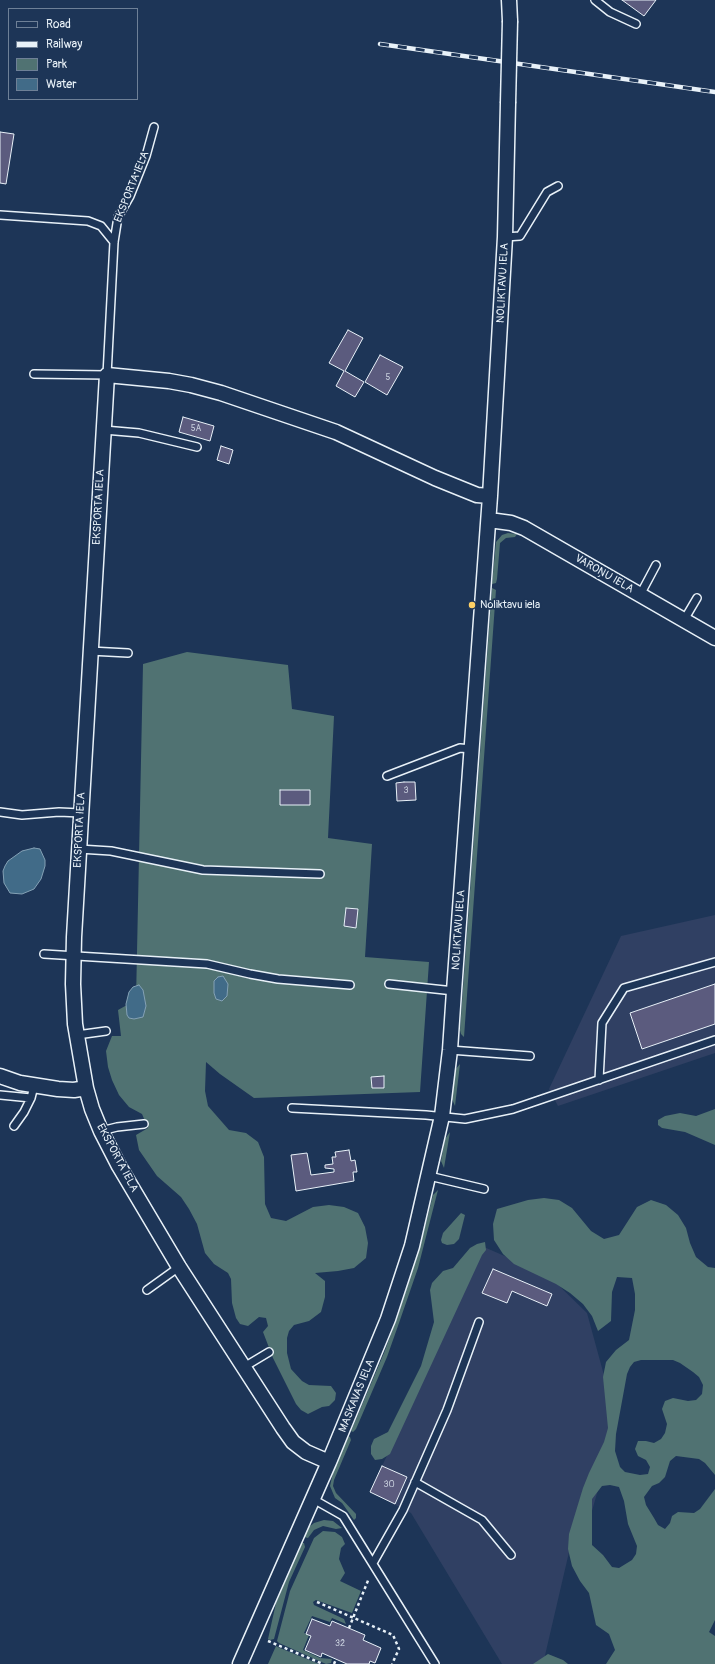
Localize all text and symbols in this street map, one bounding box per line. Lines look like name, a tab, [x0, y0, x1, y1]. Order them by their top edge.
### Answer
legend	[8, 8, 138, 100]
text: Road	[46, 17, 71, 32]
text: Railway	[46, 37, 82, 52]
text: Park	[46, 57, 67, 72]
text: Water	[46, 77, 77, 92]
street label: EKSPORTA IELA	[112, 149, 152, 225]
street label: NOLIKTAVU IELA	[494, 243, 512, 323]
house number: 5	[386, 373, 390, 383]
house number: 5A	[191, 424, 201, 434]
street label: EKSPORTA IELA	[90, 469, 108, 545]
street label: VAROŅU IELA	[572, 552, 636, 596]
place label: Noliktavu iela	[480, 598, 540, 612]
marker: Noliktavu iela	[467, 600, 477, 610]
house number: 3	[403, 786, 409, 796]
street label: EKSPORTA IELA	[71, 792, 89, 868]
street label: NOLIKTAVU IELA	[450, 890, 468, 970]
street label: EKSPORTA IELA	[93, 1122, 141, 1194]
street label: MASKAVAS IELA	[336, 1358, 378, 1434]
house number: 30	[383, 1480, 395, 1490]
house number: 32	[335, 1639, 345, 1649]

